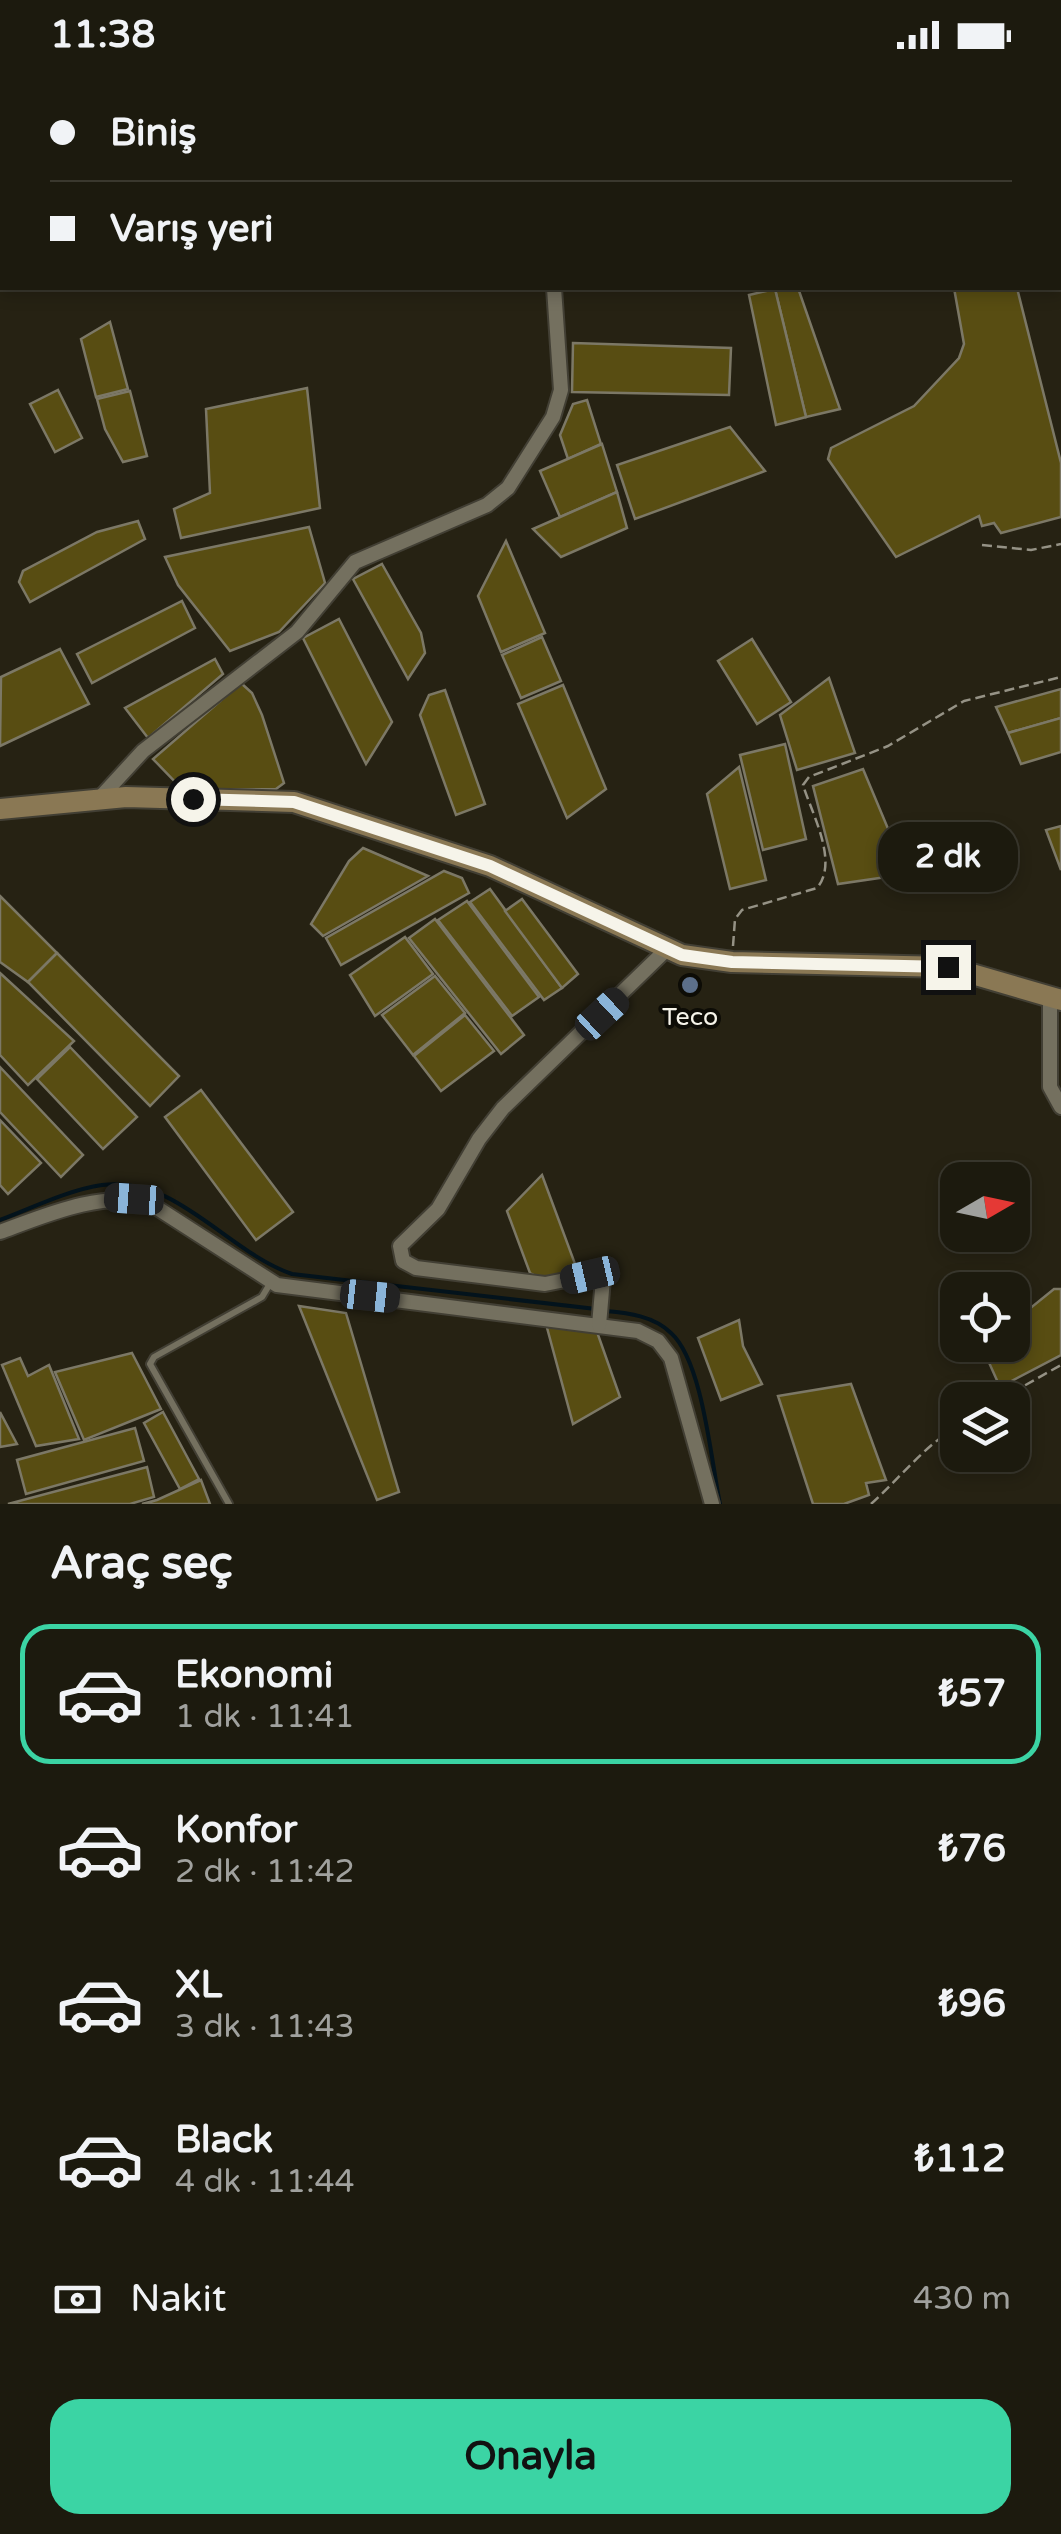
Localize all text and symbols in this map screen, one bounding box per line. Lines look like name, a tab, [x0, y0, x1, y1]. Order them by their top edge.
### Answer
text: 11:38	[50, 12, 155, 58]
text: Biniş	[110, 110, 196, 156]
text: Varış yeri	[110, 206, 273, 252]
route start	[171, 777, 216, 822]
callout: 2 dk	[878, 822, 1018, 892]
text: 2 dk	[915, 838, 981, 876]
route end	[926, 945, 971, 990]
marker: Teco	[679, 974, 701, 996]
car	[570, 983, 634, 1045]
place label: Teco	[662, 1002, 718, 1032]
north arrow	[940, 1162, 1030, 1252]
map controls	[940, 1162, 1030, 1472]
car	[103, 1182, 165, 1216]
car	[557, 1254, 623, 1296]
button: locate	[940, 1272, 1030, 1362]
car	[339, 1278, 401, 1314]
button: layers	[940, 1382, 1030, 1472]
text: Araç seç	[50, 1537, 233, 1591]
icon: car	[55, 1649, 145, 1739]
text: Ekonomi	[175, 1652, 333, 1698]
text: ₺57	[938, 1671, 1006, 1717]
text: 1 dk · 11:41	[175, 1698, 355, 1736]
icon: car	[55, 1804, 145, 1894]
text: Konfor	[175, 1807, 297, 1853]
text: ₺76	[938, 1826, 1006, 1872]
text: 2 dk · 11:42	[175, 1853, 355, 1891]
icon: car	[55, 1959, 145, 2049]
text: XL	[175, 1962, 222, 2008]
text: ₺96	[938, 1981, 1006, 2027]
text: 3 dk · 11:43	[175, 2008, 355, 2046]
icon: car	[55, 2114, 145, 2204]
text: Black	[175, 2117, 273, 2163]
text: ₺112	[914, 2136, 1006, 2182]
text: 4 dk · 11:44	[175, 2163, 355, 2201]
icon: cash	[50, 2272, 105, 2327]
text: Nakit	[130, 2276, 227, 2322]
text: 430 m	[913, 2280, 1011, 2318]
button: Onayla	[50, 2399, 1011, 2514]

